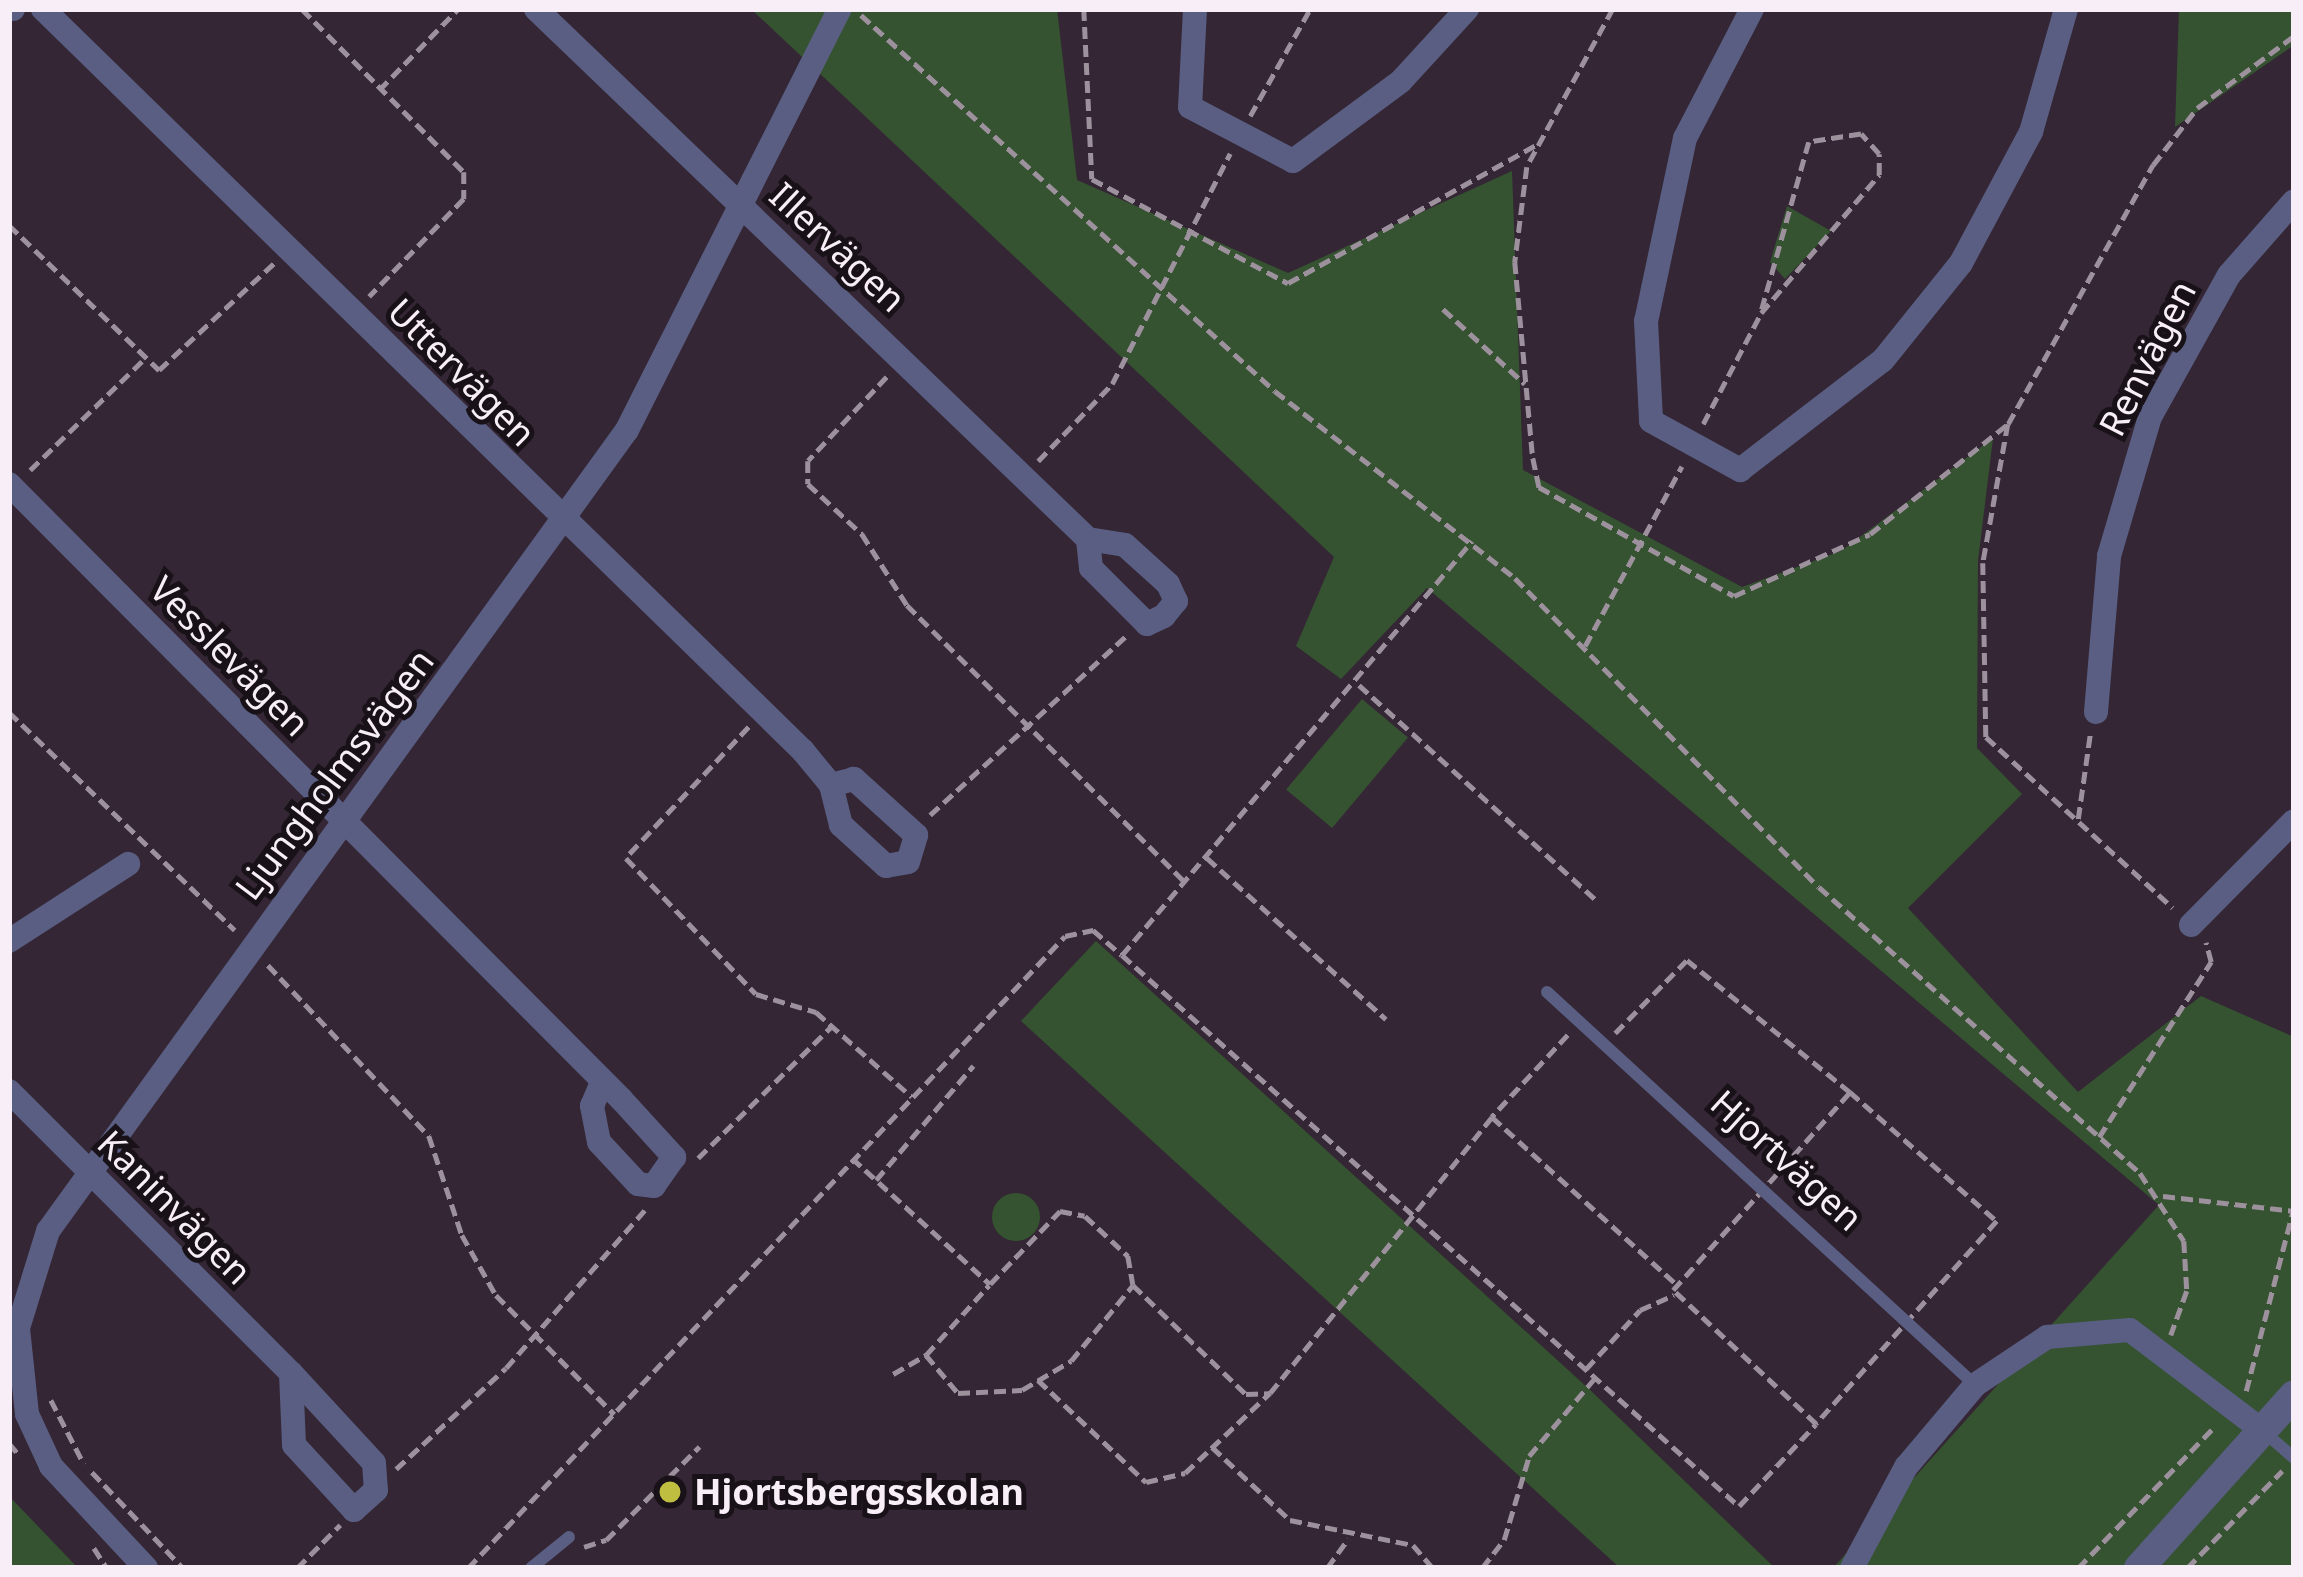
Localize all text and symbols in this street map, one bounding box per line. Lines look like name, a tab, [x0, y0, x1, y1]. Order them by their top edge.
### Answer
street label: Illervägen	[761, 174, 915, 320]
street label: Renvägen	[2090, 273, 2204, 443]
street label: Uttervägen	[379, 289, 545, 455]
street label: Vesslevägen	[141, 567, 319, 745]
street label: Ljungholmsvägen	[226, 640, 442, 908]
street label: Hjortvägen	[1702, 1081, 1872, 1239]
street label: Kaninvägen	[89, 1121, 261, 1293]
place label: Hjortsbergsskolan	[694, 1470, 1024, 1514]
marker: Hjortsbergsskolan	[657, 1479, 683, 1505]

